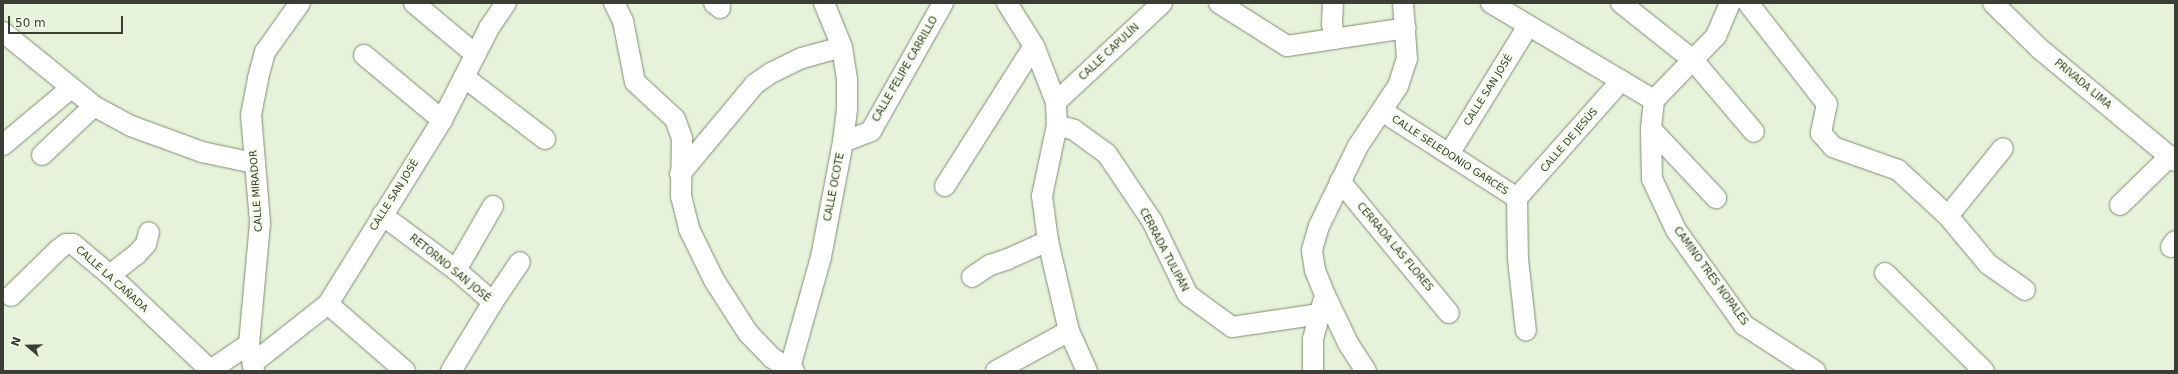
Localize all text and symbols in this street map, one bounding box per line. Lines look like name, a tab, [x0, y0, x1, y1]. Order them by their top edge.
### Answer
scale bar	[10, 8, 125, 34]
street label: CALLE FELIPE CARRILLO	[870, 14, 940, 124]
text: 50 m	[15, 16, 46, 30]
street label: CALLE CAPULÍN	[1077, 21, 1141, 83]
street label: CALLE SAN JOSÉ	[1461, 52, 1515, 128]
street label: PRIVADA LIMA	[2052, 57, 2114, 111]
street label: CALLE DE JESÚS	[1538, 106, 1600, 174]
street label: CALLE SELEDONIO GARCÉS	[1389, 113, 1511, 197]
street label: CALLE MIRADOR	[247, 150, 265, 232]
street label: CALLE OCOTE	[821, 152, 847, 222]
street label: CALLE SAN JOSÉ	[367, 157, 421, 233]
street label: CERRADA LAS FLORES	[1354, 200, 1436, 294]
street label: CERRADA TULIPÁN	[1137, 206, 1191, 294]
street label: CAMINO TRES NOPALES	[1671, 224, 1751, 328]
street label: RETORNO SAN JOSÉ	[407, 232, 493, 304]
street label: CALLE LA CAÑADA	[74, 243, 150, 315]
north arrow	[8, 326, 48, 366]
text: N	[9, 335, 24, 348]

